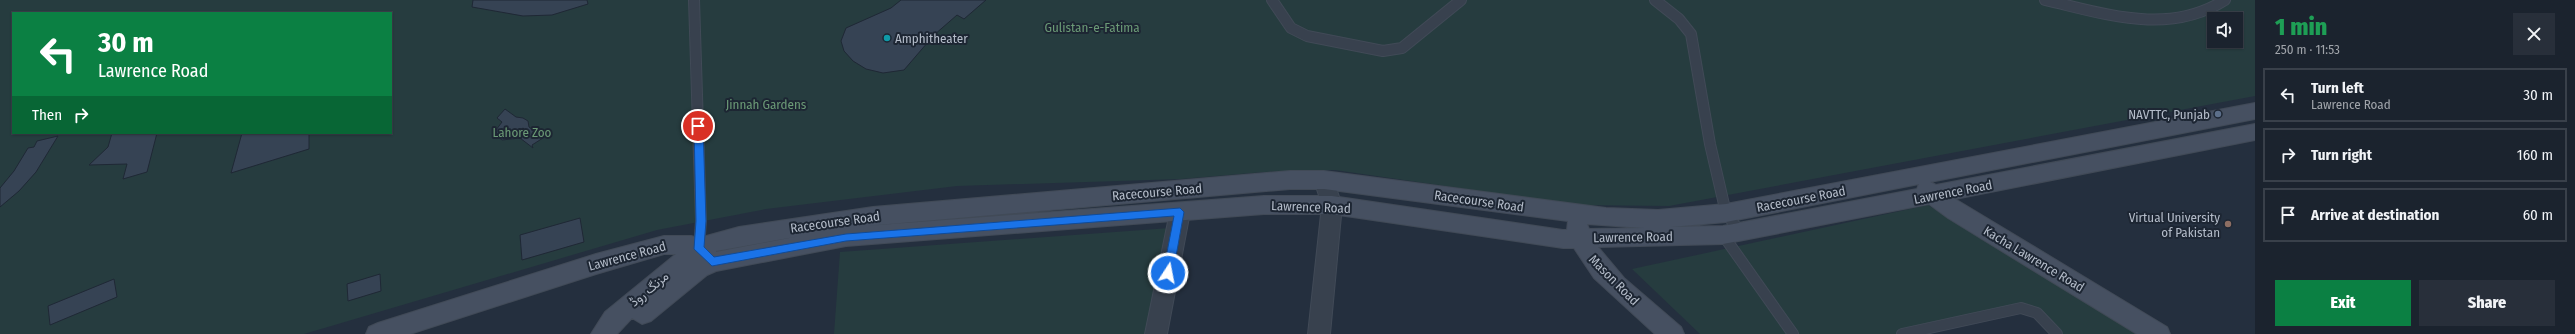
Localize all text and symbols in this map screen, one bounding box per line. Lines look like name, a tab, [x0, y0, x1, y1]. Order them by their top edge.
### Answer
map controls	[2207, 12, 2243, 48]
button: sound	[2207, 12, 2243, 48]
text: 1 min	[2275, 13, 2327, 41]
button: close	[2513, 13, 2555, 55]
park label: Gulistan-e-Fatima	[1044, 20, 1140, 35]
text: 30 m	[98, 26, 154, 59]
icon: left	[32, 28, 84, 80]
place label: Amphitheater	[895, 31, 968, 46]
marker: Amphitheater	[882, 33, 892, 43]
text: 250 m · 11:53	[2275, 42, 2340, 57]
text: Lawrence Road	[98, 60, 208, 82]
text: Turn left	[2311, 79, 2364, 97]
icon: left	[2277, 84, 2299, 106]
text: 30 m	[2523, 86, 2553, 104]
park label: Jinnah Gardens	[726, 97, 807, 112]
text: Lawrence Road	[2311, 97, 2391, 112]
icon: right	[70, 104, 92, 126]
text: Then	[32, 106, 62, 124]
place label: NAVTTC, Punjab	[2128, 107, 2210, 122]
pin	[681, 109, 715, 143]
marker: NAVTTC, Punjab	[2213, 109, 2223, 119]
icon: arrive	[687, 115, 709, 137]
park label: Lahore Zoo	[493, 125, 552, 140]
icon: right	[2277, 144, 2299, 166]
text: Turn right	[2311, 146, 2372, 164]
text: 160 m	[2517, 146, 2553, 164]
street label: Lawrence Road	[1912, 177, 1994, 207]
street label: Racecourse Road	[1111, 181, 1203, 203]
street label: Racecourse Road	[1755, 183, 1847, 215]
street label: Racecourse Road	[1433, 187, 1525, 215]
street label: Lawrence Road	[1271, 198, 1351, 216]
icon: arrive	[2277, 204, 2299, 226]
text: Arrive at destination	[2311, 206, 2439, 224]
text: 60 m	[2523, 206, 2553, 224]
street label: Racecourse Road	[789, 208, 881, 236]
place label: Virtual University of Pakistan	[2129, 210, 2220, 240]
marker: Virtual University of Pakistan	[2223, 219, 2233, 229]
street label: Kacha Lawrence Road	[1981, 223, 2087, 295]
street label: Lawrence Road	[1593, 229, 1673, 245]
street label: Lawrence Road	[587, 238, 667, 274]
position arrow	[1147, 252, 1189, 294]
street label: Mason Road	[1586, 252, 1642, 308]
street label: مزنگ روڈ	[626, 268, 672, 310]
button: Exit	[2275, 280, 2411, 326]
button: Share	[2419, 280, 2555, 326]

